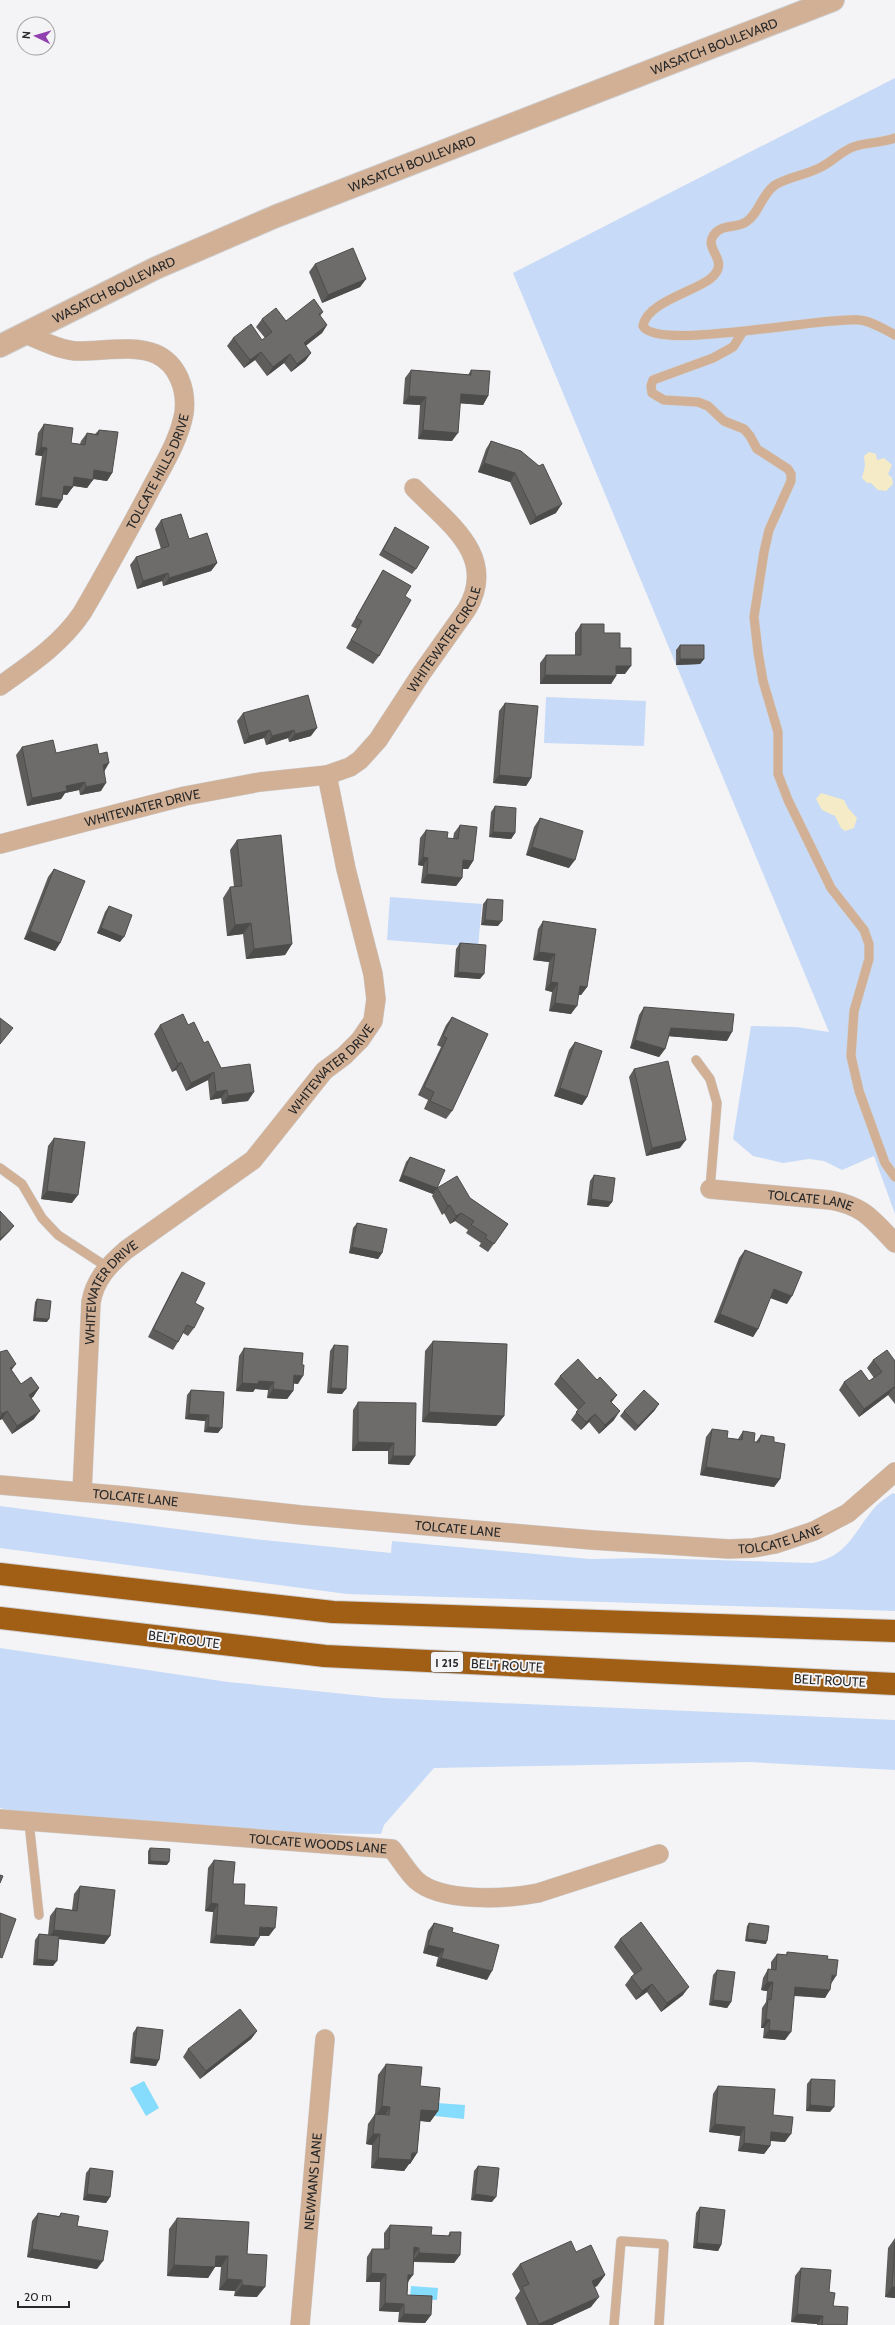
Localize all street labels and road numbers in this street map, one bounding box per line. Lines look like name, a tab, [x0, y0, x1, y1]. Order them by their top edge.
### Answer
street label: WASATCH BOULEVARD	[648, 14, 780, 78]
street label: WASATCH BOULEVARD	[346, 132, 478, 195]
street label: WASATCH BOULEVARD	[50, 253, 178, 327]
street label: TOLCATE HILLS DRIVE	[123, 412, 192, 532]
street label: WHITEWATER CIRCLE	[403, 585, 484, 695]
street label: WHITEWATER DRIVE	[83, 785, 201, 830]
street label: WHITEWATER DRIVE	[285, 1021, 377, 1118]
street label: TOLCATE LANE	[767, 1186, 856, 1214]
street label: WHITEWATER DRIVE	[81, 1236, 141, 1345]
street label: TOLCATE LANE	[92, 1485, 179, 1510]
street label: TOLCATE LANE	[414, 1517, 502, 1540]
street label: TOLCATE LANE	[738, 1520, 825, 1557]
street label: BELT ROUTE	[147, 1627, 221, 1651]
road number: I 215	[431, 1652, 463, 1672]
street label: BELT ROUTE	[471, 1655, 543, 1675]
street label: BELT ROUTE	[794, 1670, 866, 1690]
street label: TOLCATE WOODS LANE	[248, 1830, 388, 1857]
street label: NEWMANS LANE	[300, 2132, 325, 2231]

